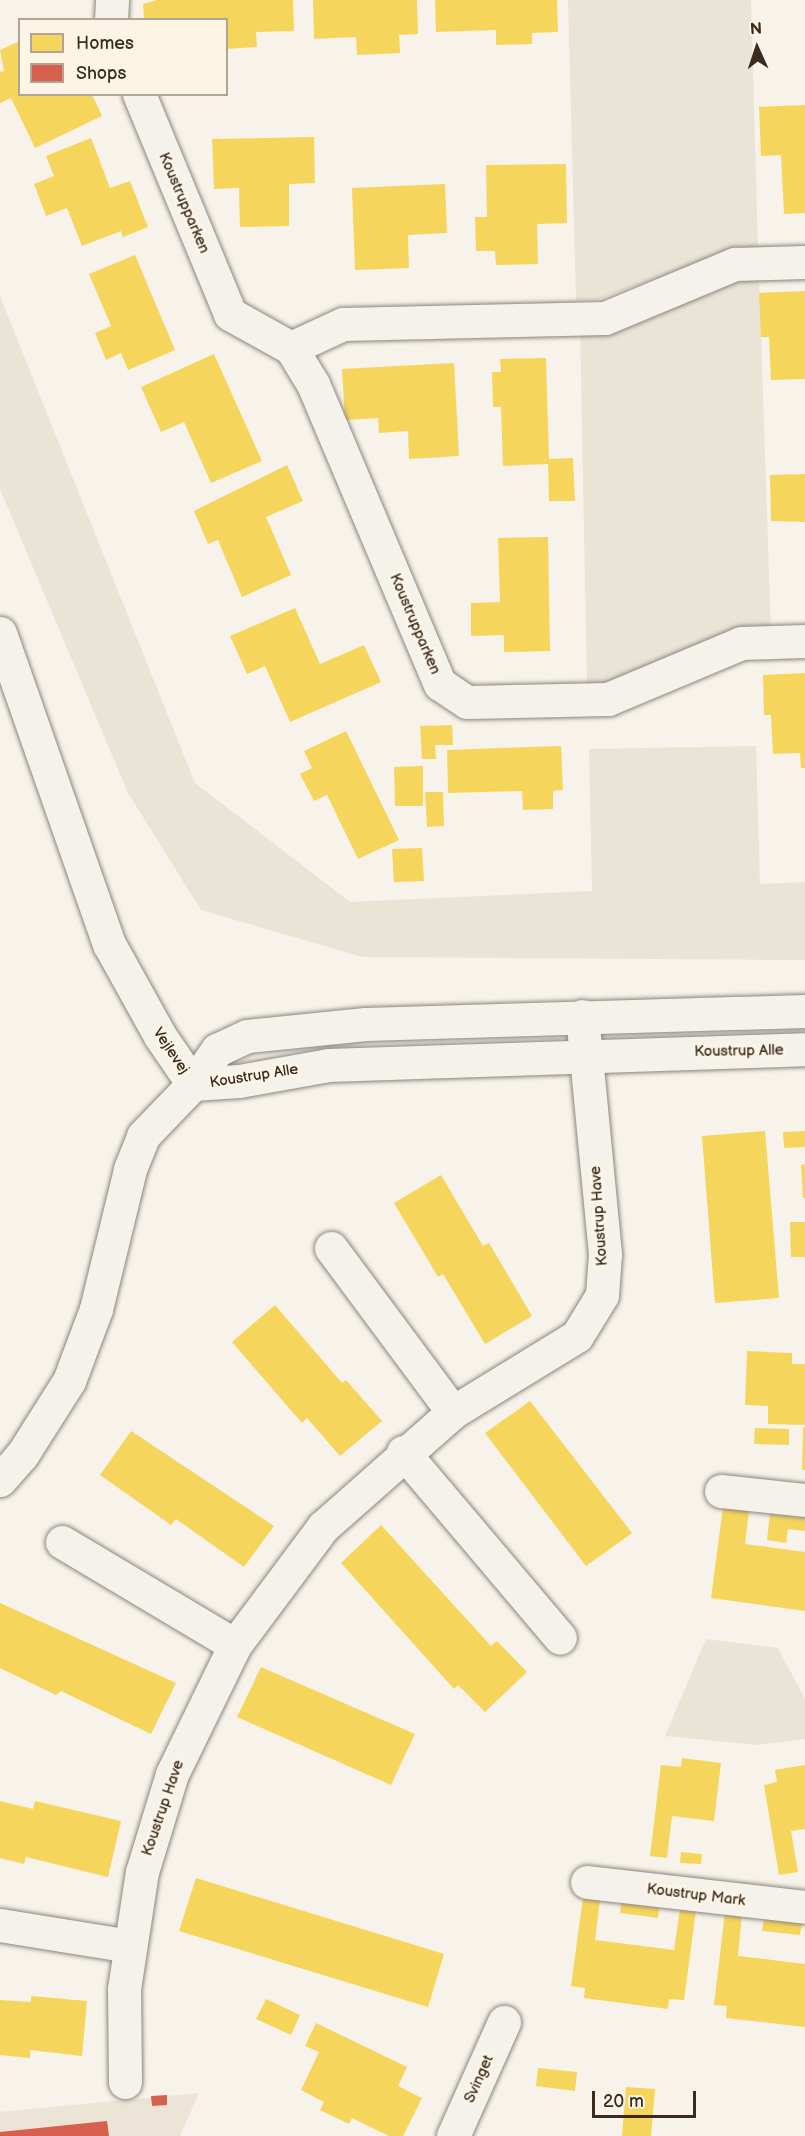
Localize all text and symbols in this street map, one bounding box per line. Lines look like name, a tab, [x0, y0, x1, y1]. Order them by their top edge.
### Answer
legend	[18, 18, 228, 96]
north arrow	[727, 18, 787, 78]
text: N	[750, 20, 763, 39]
text: Homes	[76, 33, 134, 54]
text: Shops	[76, 63, 126, 84]
street label: Koustrupparken	[155, 150, 213, 256]
street label: Koustrupparken	[386, 571, 444, 677]
street label: Vejlevej	[149, 1024, 193, 1078]
street label: Koustrup Alle	[694, 1041, 784, 1061]
street label: Koustrup Alle	[208, 1060, 300, 1092]
street label: Koustrup Have	[587, 1165, 611, 1267]
street label: Koustrup Have	[138, 1758, 188, 1858]
street label: Koustrup Mark	[646, 1880, 746, 1910]
street label: Svinget	[461, 2052, 497, 2106]
scale bar	[595, 2079, 698, 2117]
text: 20 m	[603, 2091, 644, 2112]

